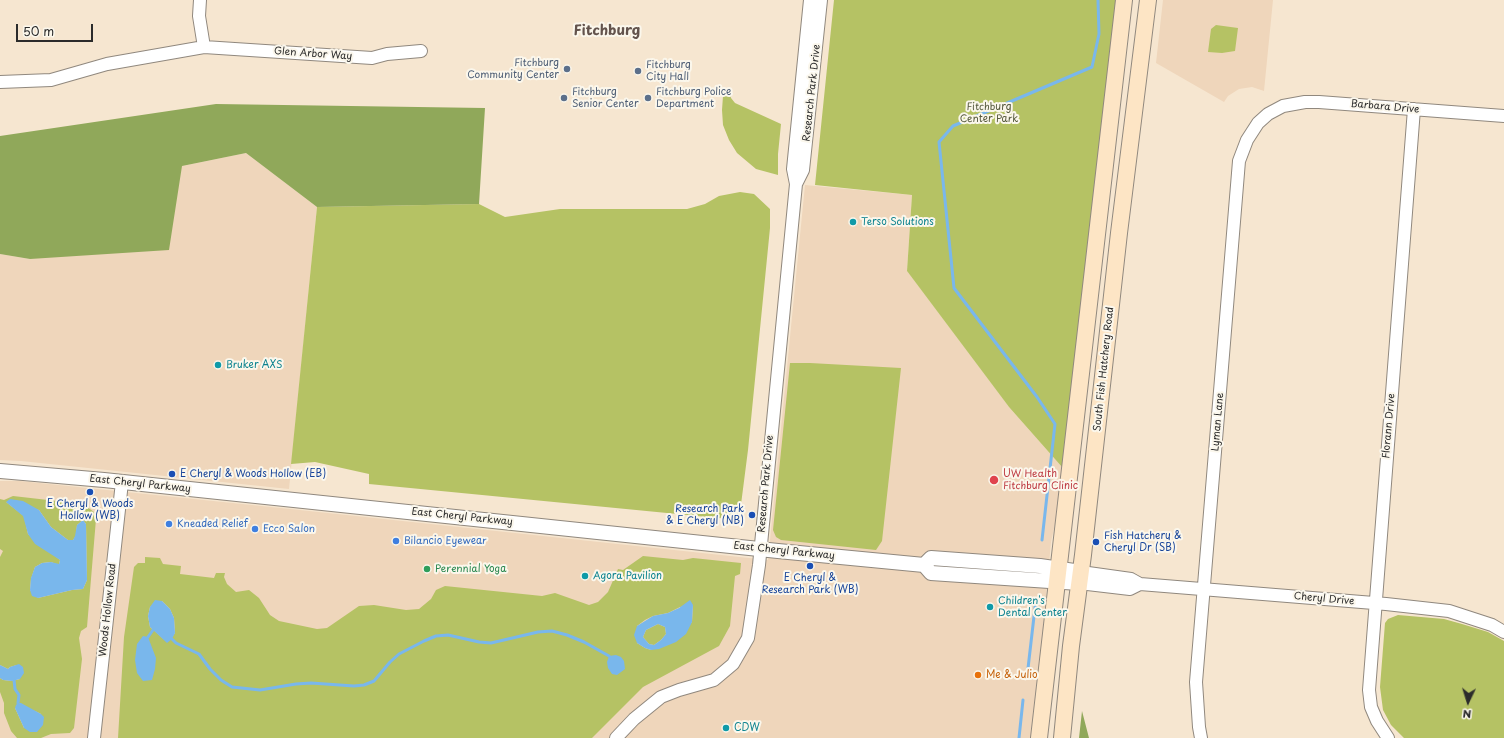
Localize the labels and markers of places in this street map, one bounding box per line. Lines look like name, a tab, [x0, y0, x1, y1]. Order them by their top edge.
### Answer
place label: Fitchburg Community Center	[467, 57, 559, 80]
place label: Fitchburg City Hall	[646, 59, 691, 82]
marker: Fitchburg Community Center	[562, 64, 572, 74]
marker: Fitchburg City Hall	[633, 66, 643, 76]
place label: Fitchburg Senior Center	[572, 86, 639, 110]
place label: Fitchburg Police Department	[656, 86, 731, 110]
marker: Fitchburg Senior Center	[559, 93, 569, 103]
marker: Fitchburg Police Department	[643, 93, 653, 103]
place label: Terso Solutions	[861, 216, 934, 228]
marker: Terso Solutions	[848, 217, 858, 227]
place label: Bruker AXS	[226, 359, 282, 371]
marker: Bruker AXS	[213, 360, 223, 370]
place label: E Cheryl & Woods Hollow (EB)	[180, 468, 326, 480]
place label: UW Health Fitchburg Clinic	[1003, 468, 1078, 492]
marker: E Cheryl & Woods Hollow (EB)	[167, 469, 177, 479]
marker: UW Health Fitchburg Clinic	[988, 474, 1000, 486]
marker: E Cheryl & Woods Hollow (WB)	[85, 487, 95, 497]
place label: E Cheryl & Woods Hollow (WB)	[47, 498, 133, 522]
place label: Research Park & E Cheryl (NB)	[666, 503, 744, 526]
marker: Research Park & E Cheryl (NB)	[747, 510, 757, 520]
place label: Kneaded Relief	[177, 518, 248, 530]
marker: Kneaded Relief	[164, 519, 174, 529]
place label: Ecco Salon	[263, 523, 315, 535]
marker: Ecco Salon	[250, 524, 260, 534]
place label: Fish Hatchery & Cheryl Dr (SB)	[1104, 530, 1182, 554]
place label: Bilancio Eyewear	[404, 535, 487, 547]
marker: Bilancio Eyewear	[391, 536, 401, 546]
marker: Fish Hatchery & Cheryl Dr (SB)	[1091, 537, 1101, 547]
marker: E Cheryl & Research Park (WB)	[805, 561, 815, 571]
place label: Perennial Yoga	[435, 563, 506, 575]
marker: Perennial Yoga	[422, 564, 432, 574]
place label: Agora Pavilion	[593, 570, 662, 582]
marker: Agora Pavilion	[580, 571, 590, 581]
place label: E Cheryl & Research Park (WB)	[762, 572, 858, 596]
place label: Children's Dental Center	[998, 595, 1067, 618]
marker: Children's Dental Center	[985, 602, 995, 612]
place label: Me & Julio	[986, 669, 1038, 681]
marker: Me & Julio	[973, 670, 983, 680]
place label: CDW	[734, 722, 760, 734]
marker: CDW	[721, 723, 731, 733]

